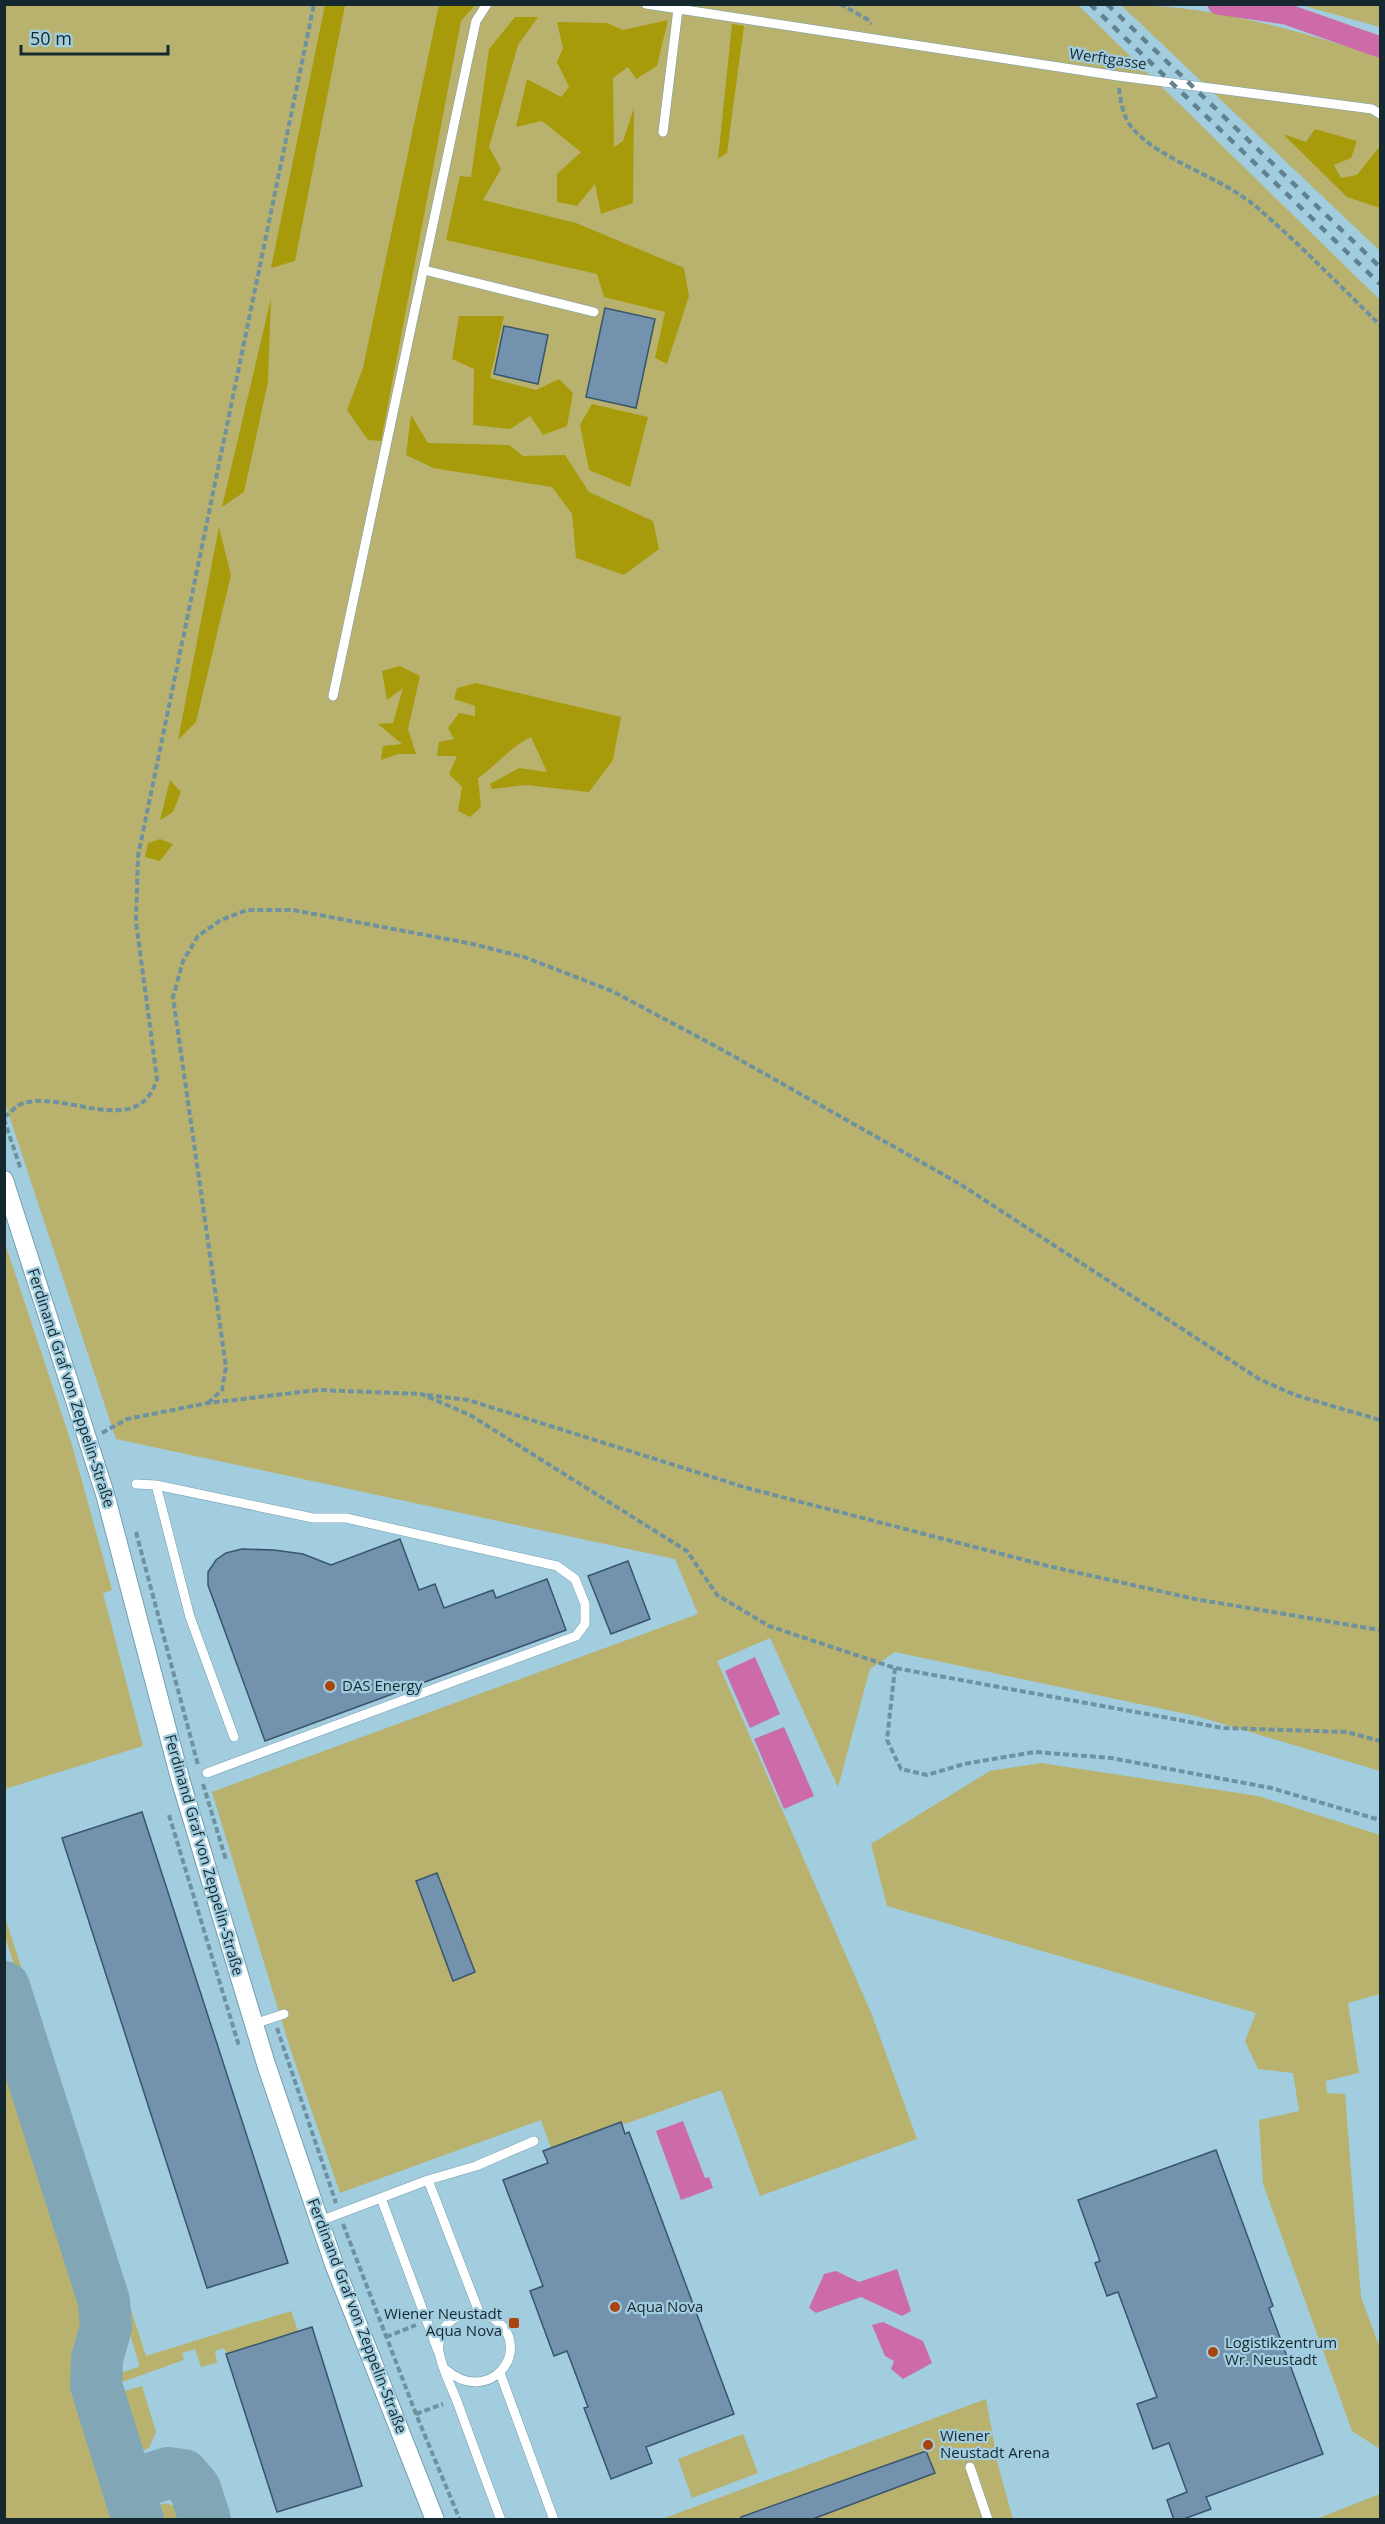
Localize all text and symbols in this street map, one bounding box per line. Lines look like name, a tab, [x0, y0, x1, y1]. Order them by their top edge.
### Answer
scale bar	[21, 18, 168, 56]
text: 50 m	[30, 26, 72, 50]
street label: Werftgasse	[1068, 43, 1148, 73]
street label: Ferdinand Graf von Zeppelin-Straße	[24, 1266, 120, 1510]
place label: DAS Energy	[342, 1675, 423, 1695]
marker: DAS Energy	[323, 1679, 337, 1693]
street label: Ferdinand Graf von Zeppelin-Straße	[161, 1732, 249, 1978]
street label: Ferdinand Graf von Zeppelin-Straße	[304, 2195, 412, 2436]
place label: Aqua Nova	[627, 2296, 703, 2316]
marker: Aqua Nova	[608, 2300, 622, 2314]
place label: Wiener Neustadt Aqua Nova	[384, 2303, 502, 2340]
marker: Wiener Neustadt Aqua Nova	[507, 2316, 521, 2330]
place label: Logistikzentrum Wr. Neustadt	[1225, 2332, 1337, 2369]
marker: Logistikzentrum Wr. Neustadt	[1206, 2345, 1220, 2359]
place label: Wiener Neustadt Arena	[940, 2425, 1050, 2462]
marker: Wiener Neustadt Arena	[921, 2438, 935, 2452]

